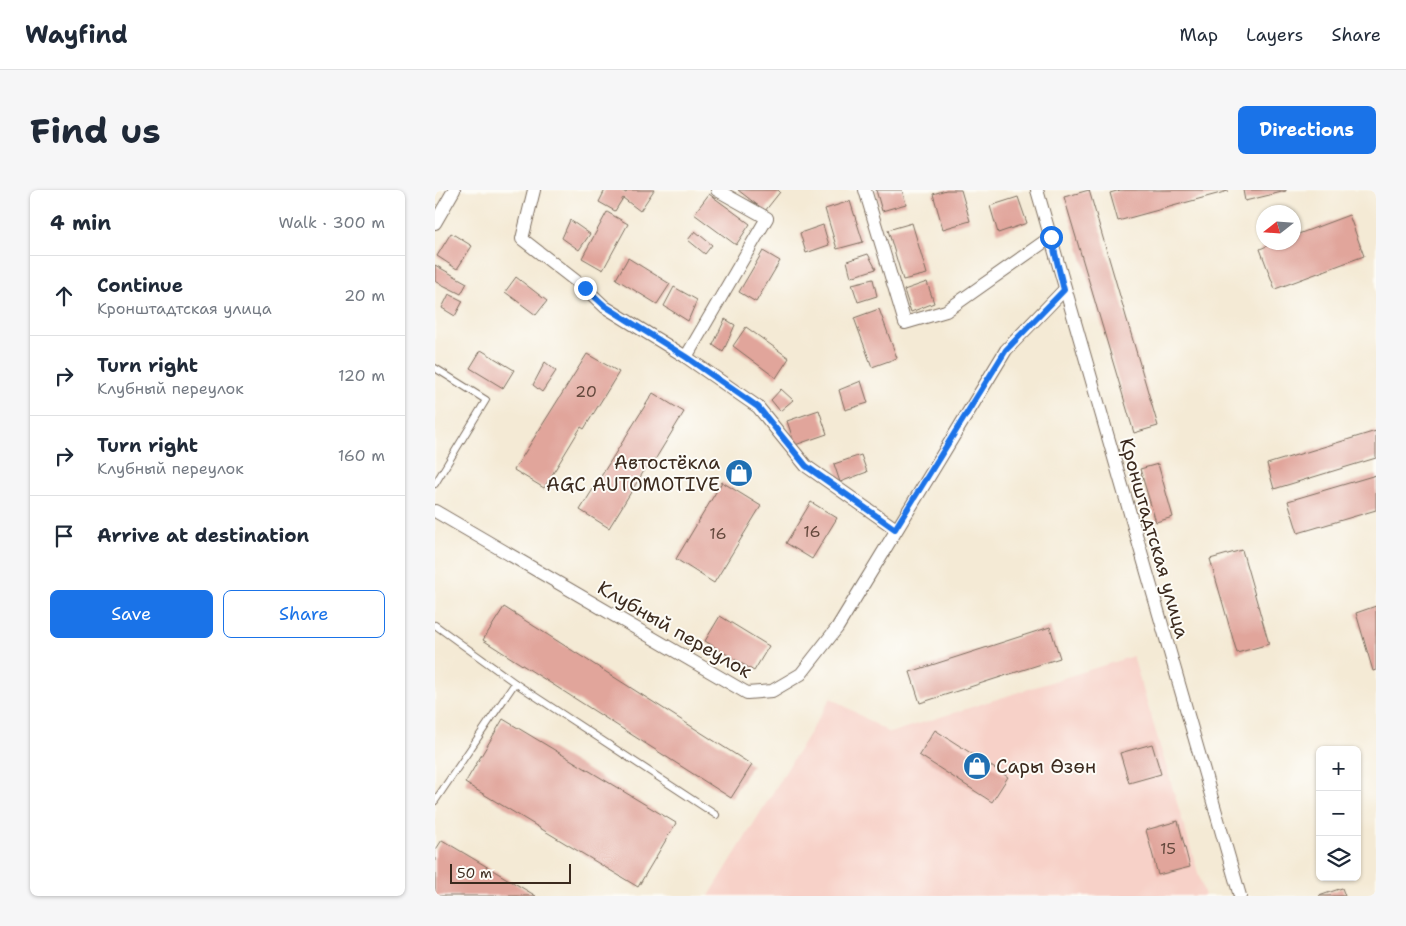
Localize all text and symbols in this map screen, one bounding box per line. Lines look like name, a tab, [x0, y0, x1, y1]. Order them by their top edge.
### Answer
text: Wayfind	[25, 19, 128, 51]
text: Map	[1180, 23, 1218, 47]
text: Layers	[1246, 23, 1303, 47]
text: Share	[1331, 23, 1381, 47]
button: Directions	[1238, 106, 1376, 154]
text: Find us	[30, 107, 161, 154]
north arrow	[1256, 205, 1301, 250]
text: 4 min	[50, 209, 111, 237]
text: Walk · 300 m	[278, 212, 385, 233]
route start	[1040, 226, 1063, 249]
text: Continue	[97, 273, 183, 298]
route end	[574, 277, 597, 300]
icon: ahead	[50, 282, 78, 310]
text: 20 m	[344, 285, 385, 306]
text: Кронштадтская улица	[97, 298, 272, 319]
text: Turn right	[97, 353, 198, 378]
icon: right	[50, 362, 78, 390]
text: 120 m	[338, 365, 385, 386]
text: Клубный переулок	[97, 378, 244, 399]
house number: 20	[575, 381, 597, 402]
text: Turn right	[97, 433, 198, 458]
street label: Кронштадтская улица	[1114, 435, 1195, 641]
icon: right	[50, 442, 78, 470]
text: 160 m	[338, 445, 385, 466]
place label: Автостёкла AGC AUTOMOTIVE	[546, 450, 720, 497]
text: Клубный переулок	[97, 458, 244, 479]
shop icon: Автостёкла AGC AUTOMOTIVE	[724, 458, 754, 488]
house number: 16	[803, 521, 821, 542]
icon: arrive	[50, 522, 78, 550]
text: Arrive at destination	[97, 523, 309, 548]
house number: 16	[709, 523, 727, 544]
street label: Клубный переулок	[593, 575, 756, 684]
button: Save	[50, 590, 213, 638]
button: Share	[223, 590, 385, 638]
map controls	[1316, 746, 1361, 881]
button: +	[1316, 746, 1361, 791]
shop icon: Сары Өзөн	[962, 751, 992, 781]
place label: Сары Өзөн	[996, 754, 1096, 779]
button: −	[1316, 791, 1361, 836]
button: layers	[1316, 836, 1361, 881]
house number: 15	[1160, 838, 1176, 859]
scale bar	[450, 861, 571, 884]
text: 50 m	[457, 864, 492, 882]

